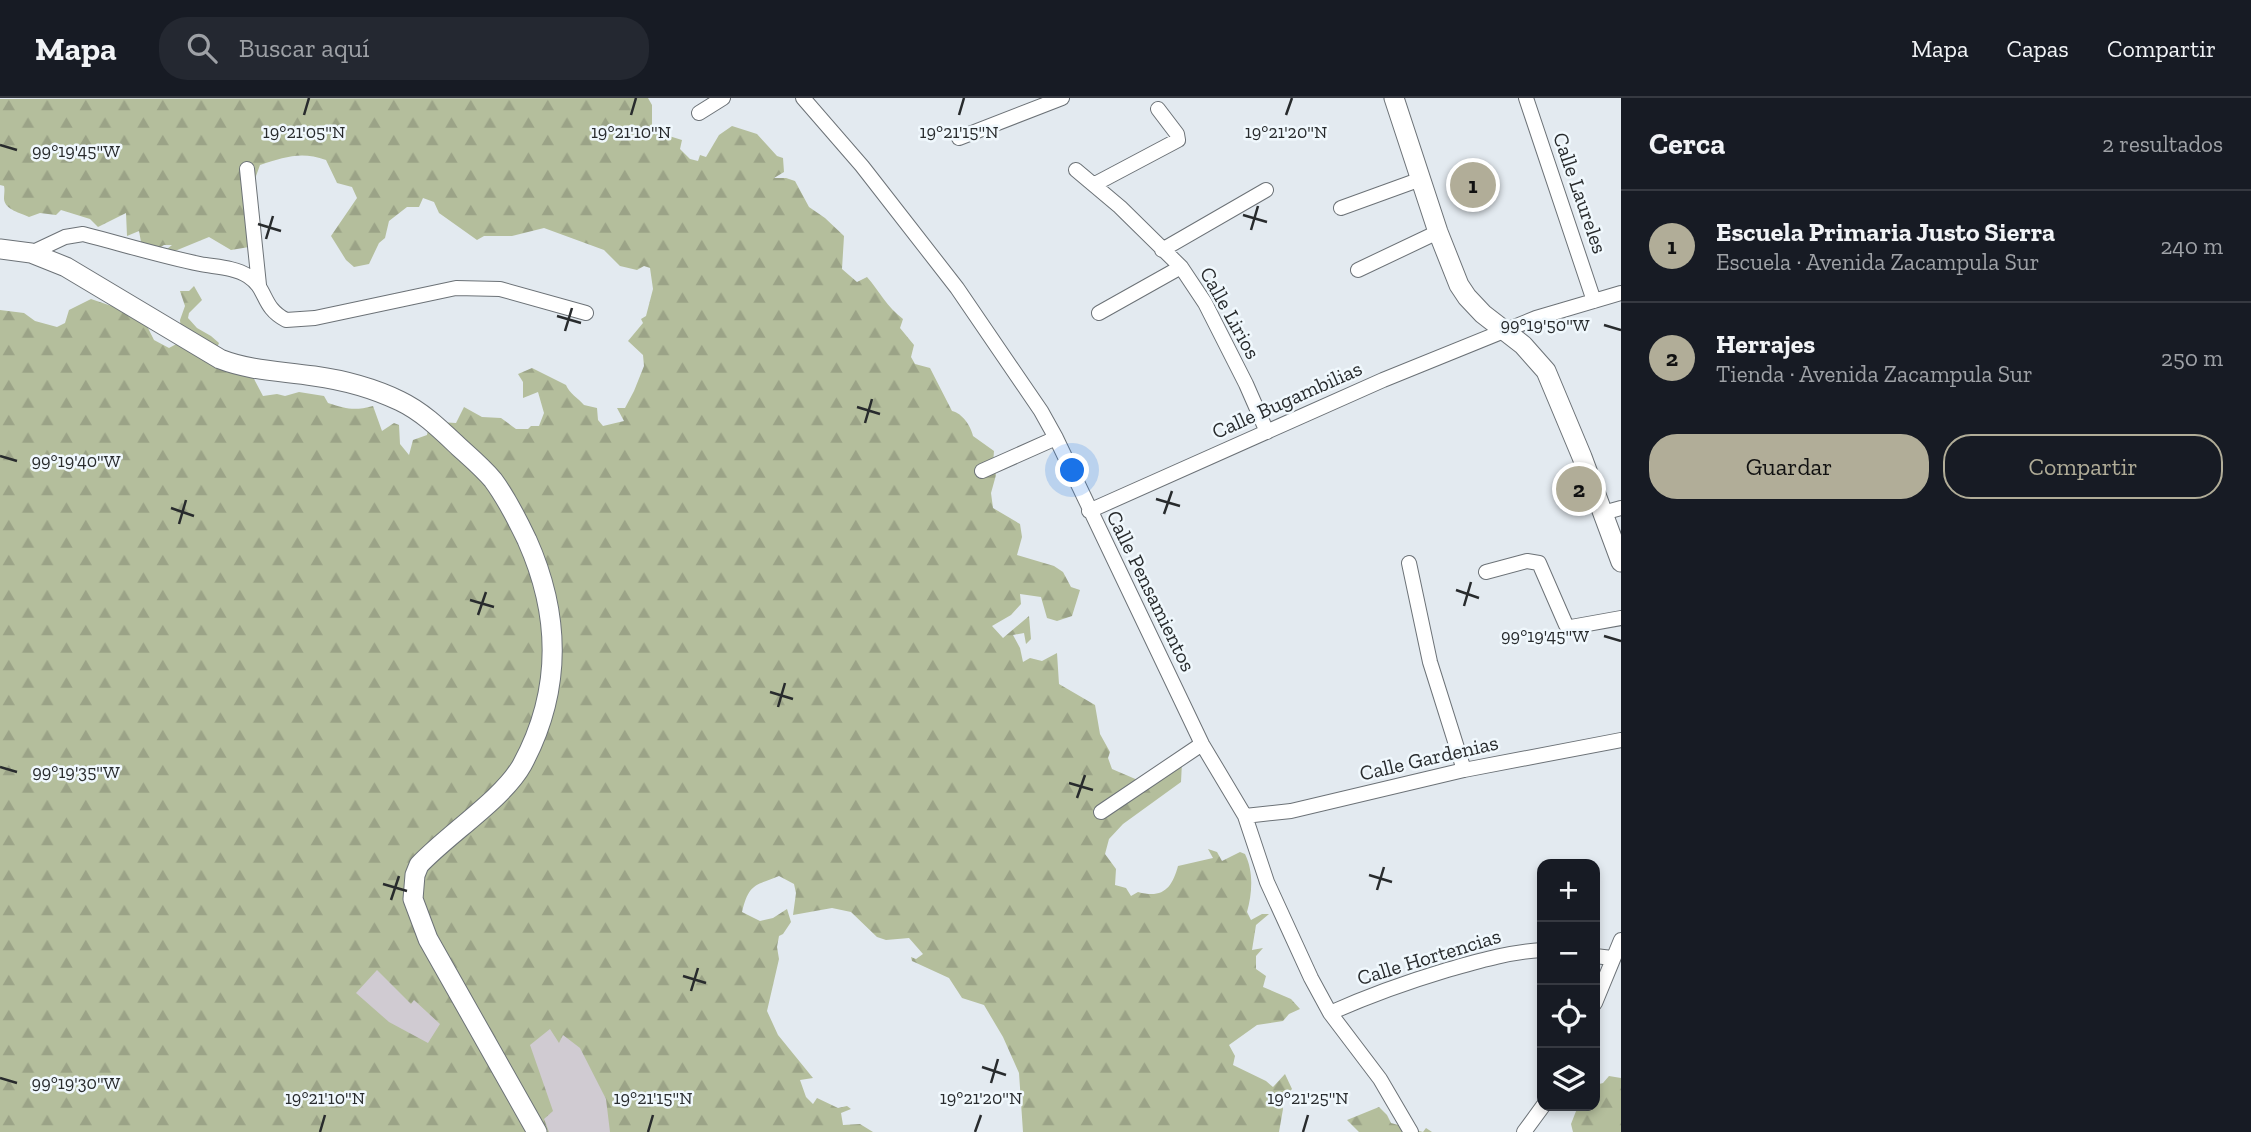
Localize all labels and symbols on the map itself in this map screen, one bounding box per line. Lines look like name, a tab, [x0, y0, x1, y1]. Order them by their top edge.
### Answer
text: 19°21'05"N	[263, 121, 345, 143]
text: 19°21'10"N	[591, 121, 671, 143]
text: 19°21'15"N	[920, 121, 998, 143]
text: 19°21'20"N	[1245, 121, 1327, 143]
street label: Calle Laureles	[1548, 129, 1613, 257]
text: 99°19'45"W	[32, 140, 120, 162]
pin: 1	[1450, 159, 1496, 211]
street label: Calle Lirios	[1195, 262, 1266, 363]
text: 99°19'50"W	[1500, 314, 1590, 336]
street label: Calle Bugambilias	[1208, 355, 1366, 444]
text: 99°19'40"W	[31, 450, 121, 472]
your location	[1055, 453, 1089, 487]
pin: 2	[1556, 463, 1602, 515]
street label: Calle Pensamientos	[1102, 506, 1201, 675]
text: 99°19'45"W	[1501, 625, 1589, 647]
street label: Calle Gardenias	[1357, 729, 1501, 786]
text: 99°19'35"W	[32, 761, 120, 783]
street label: Calle Hortencias	[1354, 923, 1504, 990]
text: 99°19'30"W	[32, 1072, 121, 1094]
text: 19°21'10"N	[285, 1087, 365, 1109]
text: 19°21'15"N	[614, 1087, 692, 1109]
text: 19°21'20"N	[940, 1087, 1022, 1109]
text: 19°21'25"N	[1267, 1087, 1349, 1109]

